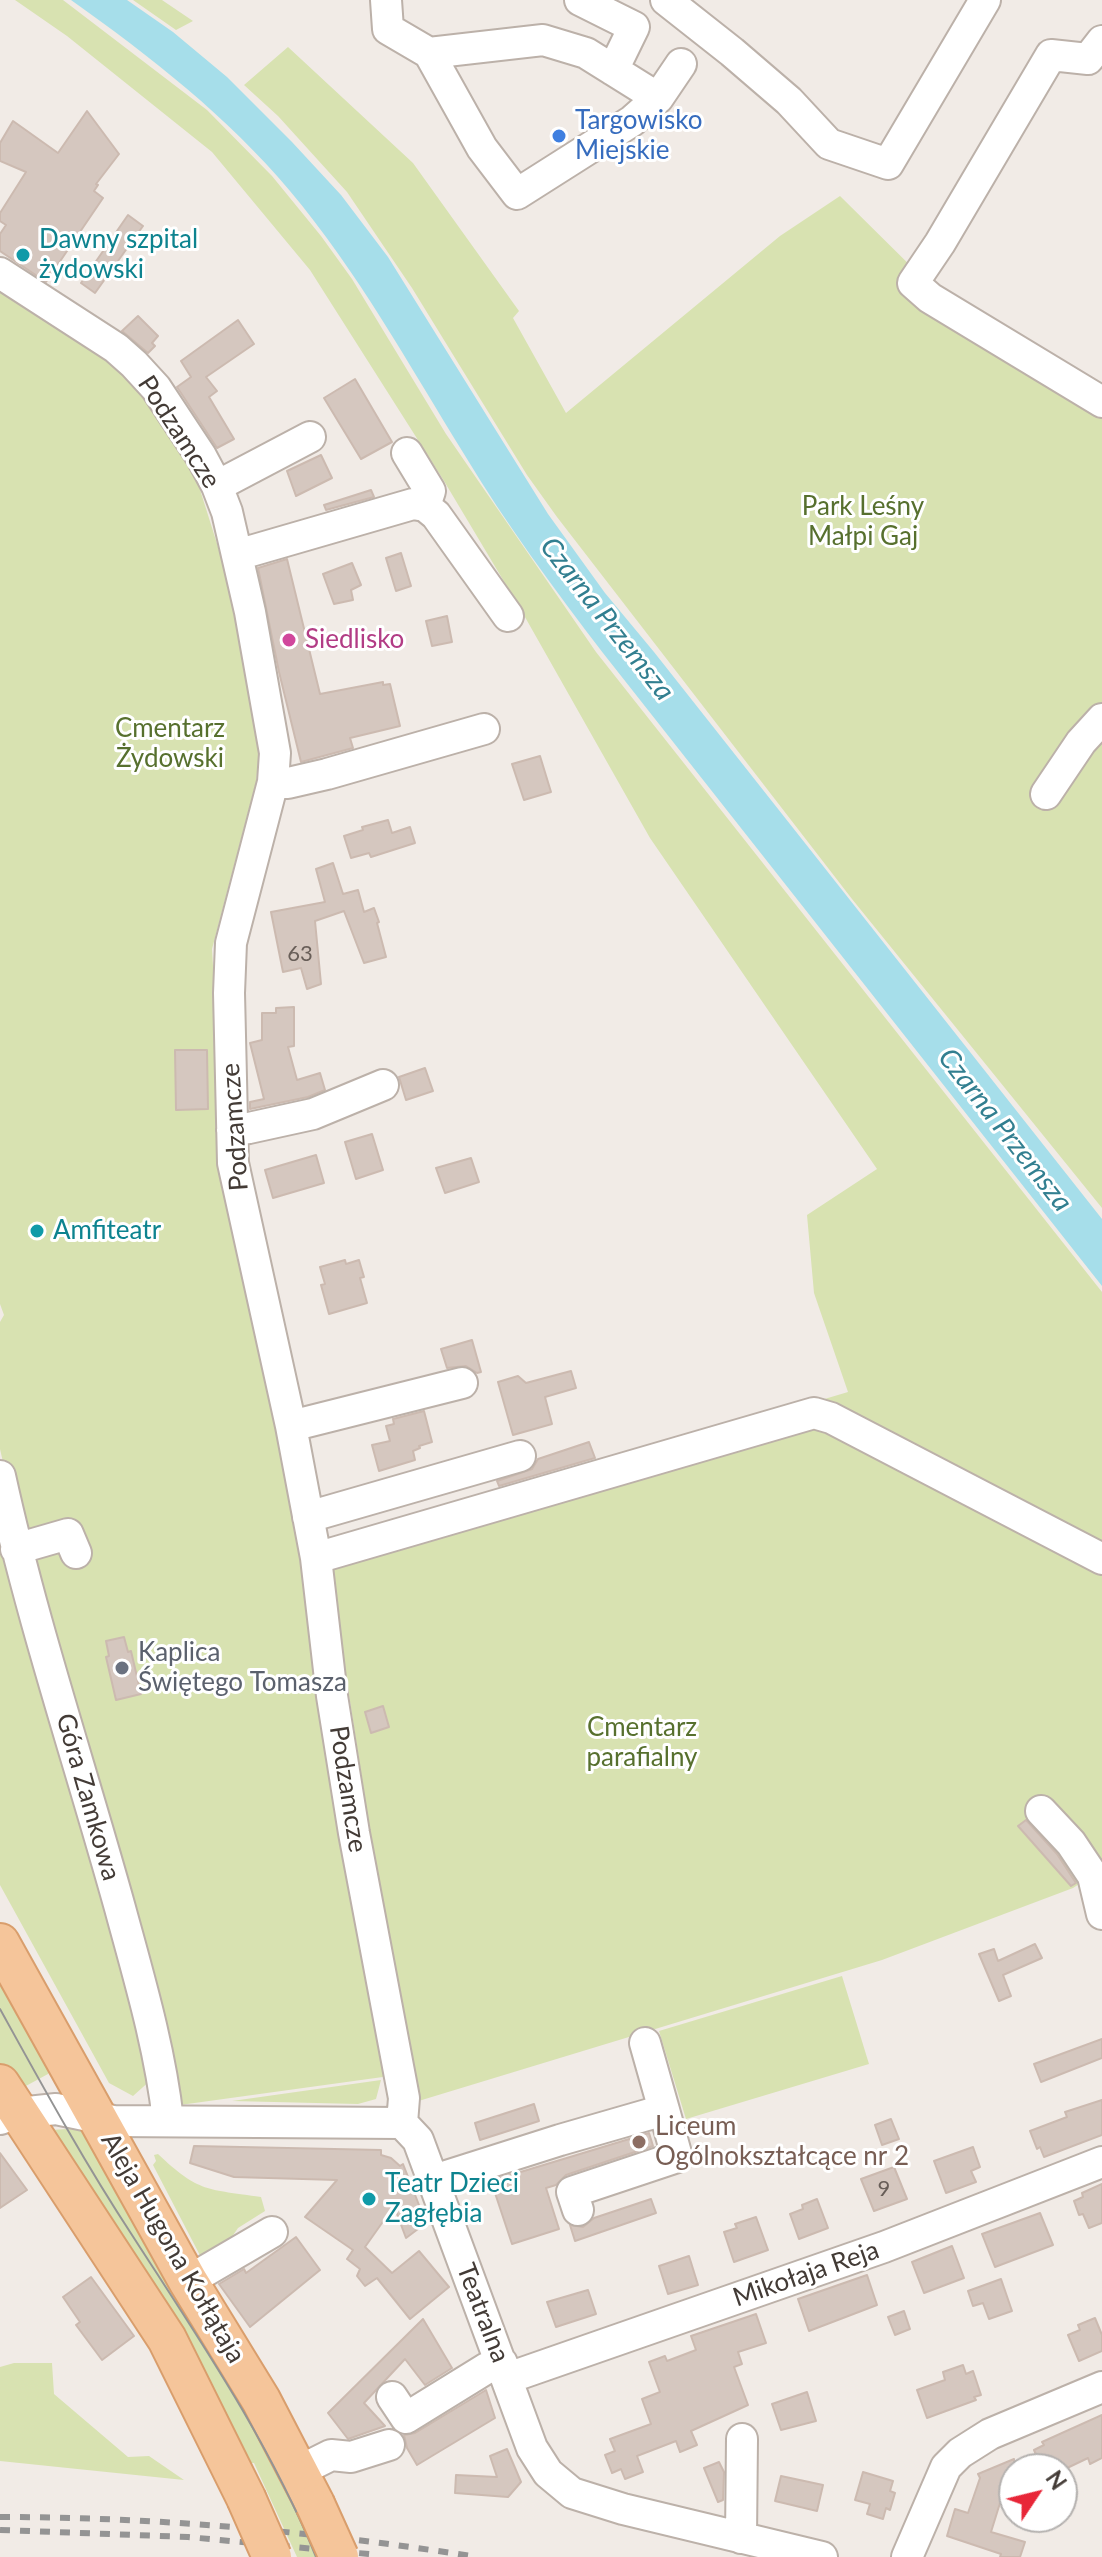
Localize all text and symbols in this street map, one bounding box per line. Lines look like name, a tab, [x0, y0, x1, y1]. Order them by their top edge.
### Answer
place label: Targowisko Miejskie	[575, 105, 702, 166]
marker: Targowisko Miejskie	[550, 127, 568, 145]
place label: Dawny szpital żydowski	[39, 224, 198, 286]
marker: Dawny szpital żydowski	[14, 246, 32, 264]
street label: Podzamcze	[131, 370, 227, 494]
park label: Park Leśny Małpi Gaj	[802, 491, 924, 552]
water label: Czarna Przemsza	[533, 531, 681, 707]
place label: Siedlisko	[305, 624, 404, 656]
marker: Siedlisko	[280, 631, 298, 649]
park label: Cmentarz Żydowski	[115, 713, 225, 774]
house number: 63	[287, 941, 313, 967]
water label: Czarna Przemsza	[931, 1042, 1079, 1218]
street label: Podzamcze	[215, 1062, 255, 1192]
place label: Amfiteatr	[53, 1215, 161, 1247]
marker: Amfiteatr	[28, 1222, 46, 1240]
place label: Kaplica Świętego Tomasza	[138, 1637, 347, 1698]
marker: Kaplica Świętego Tomasza	[113, 1659, 131, 1677]
street label: Góra Zamkowa	[49, 1710, 127, 1884]
park label: Cmentarz parafialny	[586, 1712, 698, 1774]
street label: Podzamcze	[323, 1723, 373, 1855]
place label: Liceum Ogólnokształcące nr 2	[655, 2111, 909, 2172]
street label: Aleja Hugona Kołłątaja	[94, 2127, 252, 2369]
marker: Liceum Ogólnokształcące nr 2	[630, 2133, 648, 2151]
place label: Teatr Dzieci Zagłębia	[385, 2168, 519, 2230]
house number: 9	[878, 2176, 890, 2202]
marker: Teatr Dzieci Zagłębia	[360, 2190, 378, 2208]
street label: Mikołaja Reja	[729, 2234, 883, 2314]
street label: Teatralna	[450, 2259, 516, 2367]
north arrow	[998, 2453, 1078, 2533]
text: N	[1041, 2465, 1072, 2495]

